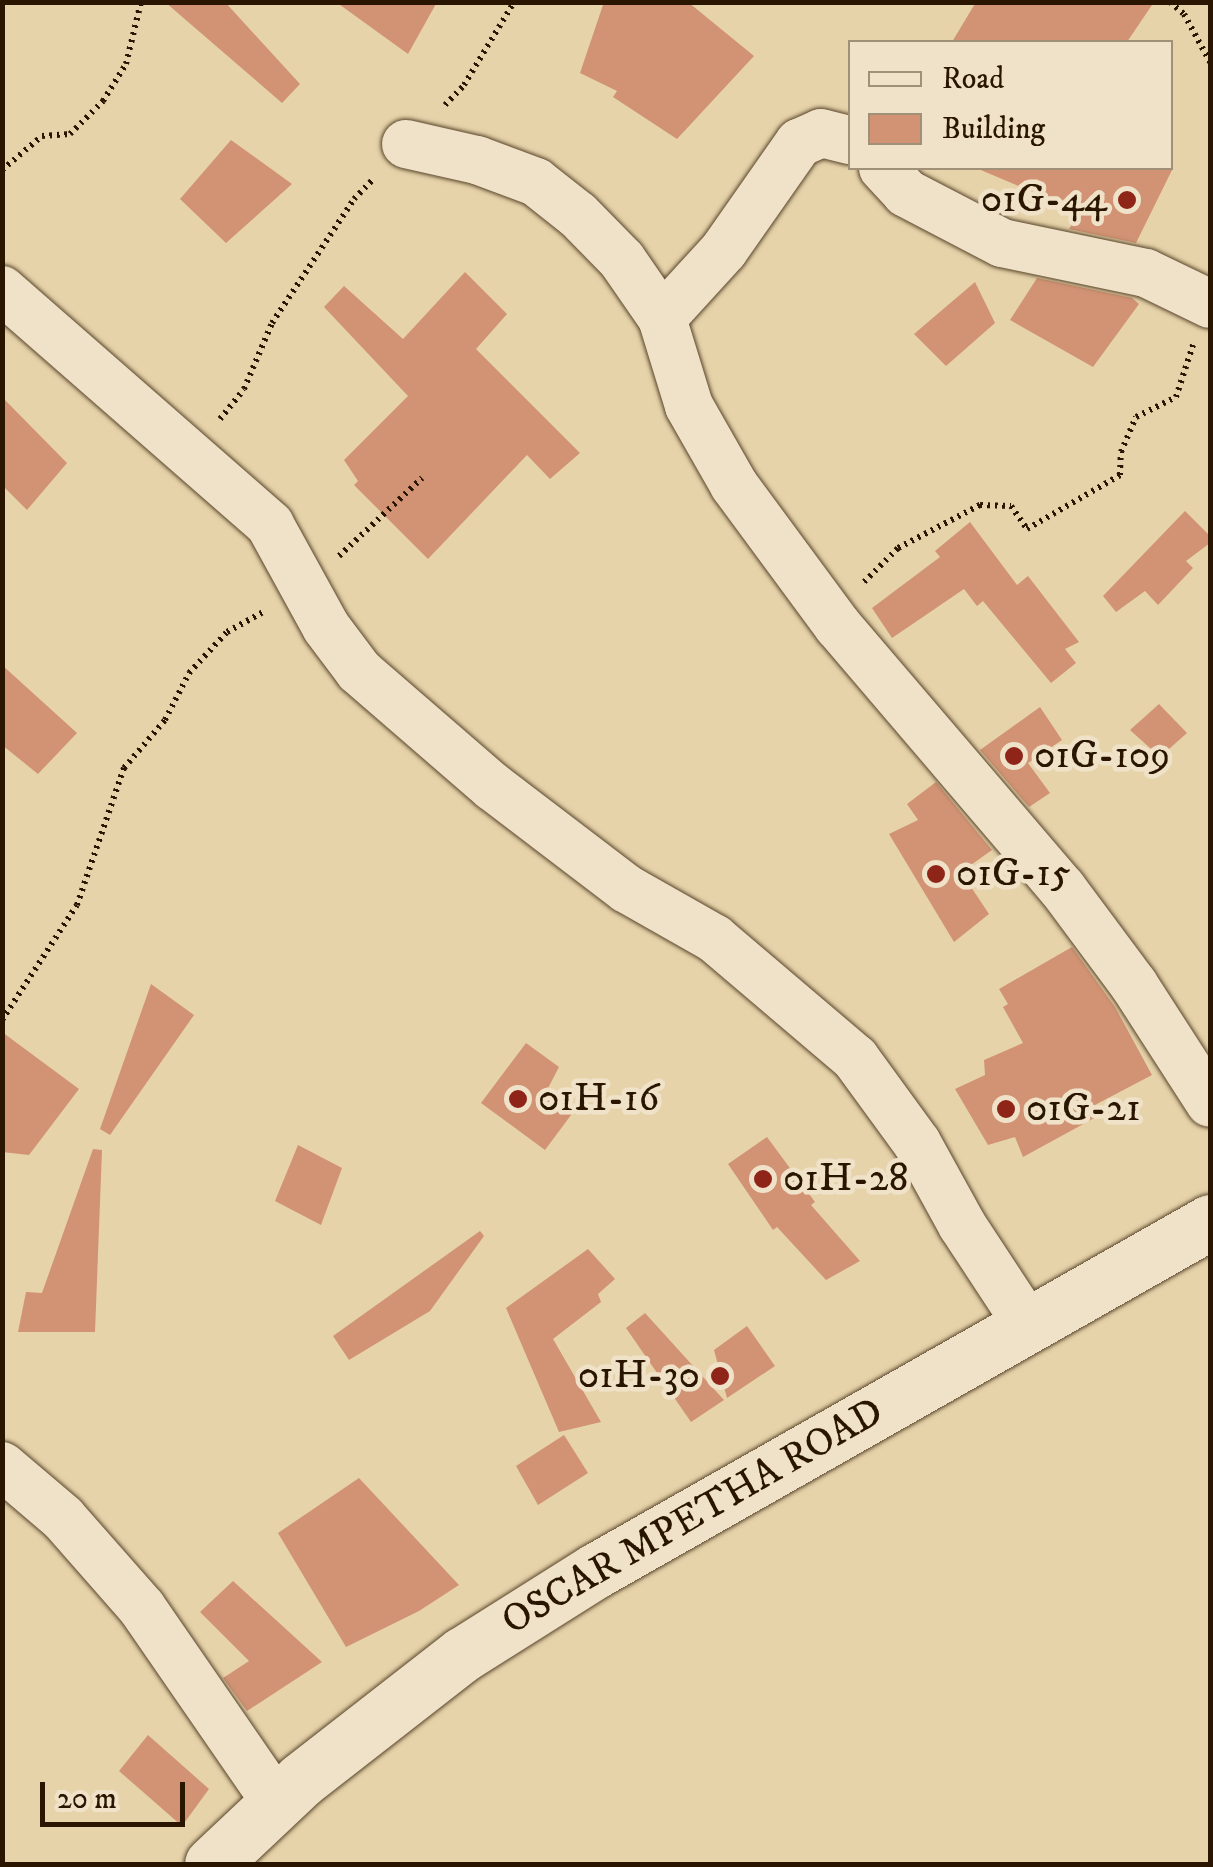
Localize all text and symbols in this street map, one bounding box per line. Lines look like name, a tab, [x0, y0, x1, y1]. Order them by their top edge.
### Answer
legend	[848, 40, 1173, 170]
text: Road	[942, 61, 1004, 98]
text: Building	[942, 111, 1045, 148]
place label: 01G-44	[981, 176, 1107, 224]
marker: 01G-44	[1116, 189, 1138, 211]
place label: 01G-109	[1034, 732, 1170, 780]
marker: 01G-109	[1003, 745, 1025, 767]
place label: 01G-15	[956, 850, 1071, 898]
marker: 01G-15	[925, 863, 947, 885]
place label: 01H-16	[538, 1075, 659, 1123]
place label: 01G-21	[1026, 1085, 1141, 1133]
marker: 01H-16	[507, 1088, 529, 1110]
marker: 01G-21	[995, 1098, 1017, 1120]
place label: 01H-28	[783, 1155, 909, 1203]
marker: 01H-28	[752, 1168, 774, 1190]
place label: 01H-30	[578, 1352, 700, 1400]
marker: 01H-30	[709, 1365, 731, 1387]
street label: OSCAR MPETHA ROAD	[494, 1388, 892, 1646]
scale bar	[45, 1762, 190, 1824]
text: 20 m	[57, 1781, 117, 1818]

